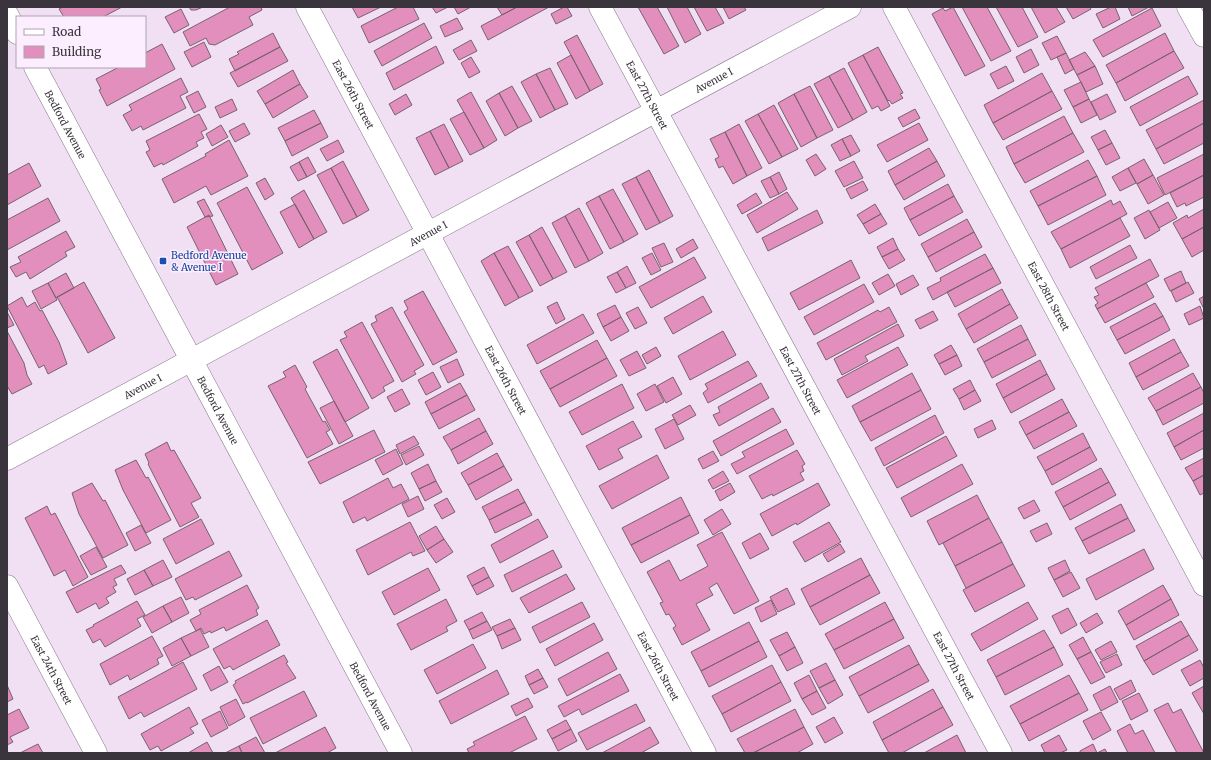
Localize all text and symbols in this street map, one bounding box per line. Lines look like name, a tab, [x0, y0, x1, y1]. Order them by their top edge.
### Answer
legend	[16, 16, 146, 68]
text: Road	[52, 24, 81, 39]
text: Building	[52, 44, 102, 59]
street label: East 26th Street	[330, 58, 377, 131]
street label: East 27th Street	[624, 59, 671, 132]
street label: Avenue I	[692, 64, 735, 96]
street label: Bedford Avenue	[42, 88, 89, 161]
street label: Avenue I	[406, 218, 450, 249]
place label: Bedford Avenue & Avenue I	[171, 249, 246, 274]
marker: Bedford Avenue & Avenue I	[158, 256, 168, 266]
street label: East 28th Street	[1025, 259, 1073, 333]
street label: East 26th Street	[482, 343, 530, 417]
street label: East 27th Street	[777, 344, 824, 417]
street label: Avenue I	[121, 371, 164, 402]
street label: Bedford Avenue	[195, 374, 242, 447]
street label: East 26th Street	[635, 629, 682, 703]
street label: East 27th Street	[930, 629, 978, 702]
street label: East 24th Street	[28, 633, 75, 707]
street label: Bedford Avenue	[347, 660, 394, 732]

